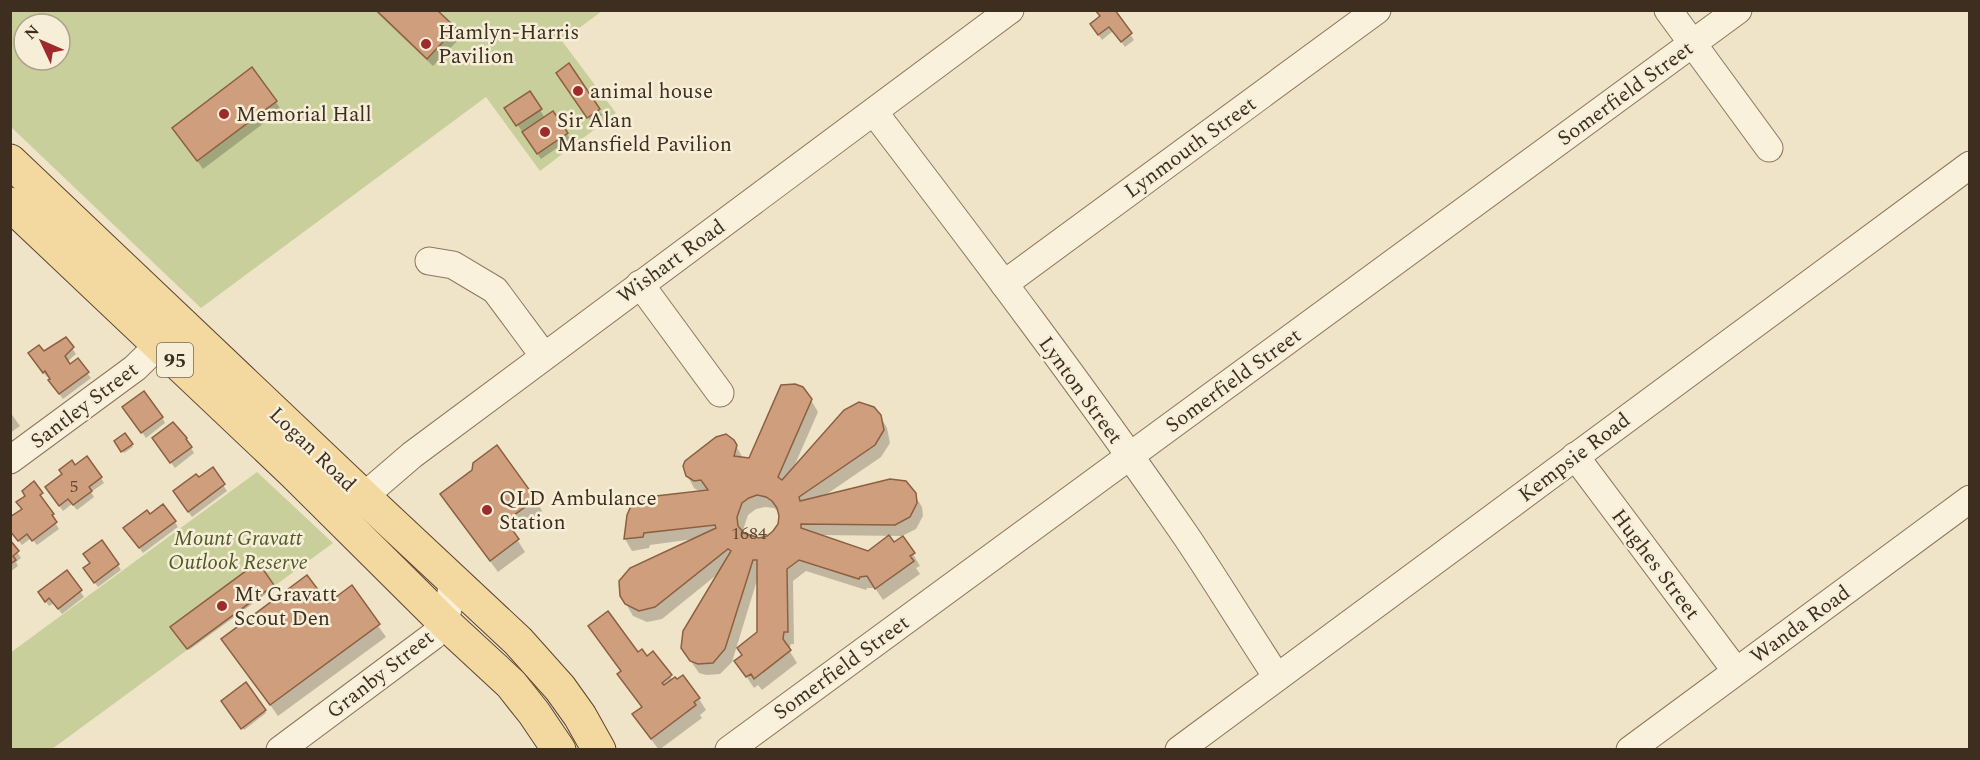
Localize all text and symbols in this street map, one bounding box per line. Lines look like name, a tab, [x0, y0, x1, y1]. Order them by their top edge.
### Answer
north arrow	[12, 12, 72, 72]
place label: Hamlyn-Harris Pavilion	[438, 17, 579, 73]
text: N	[19, 19, 45, 45]
street label: Somerfield Street	[1551, 33, 1700, 154]
marker: Hamlyn-Harris Pavilion	[419, 37, 433, 51]
place label: animal house	[590, 76, 713, 108]
marker: animal house	[571, 84, 585, 98]
street label: Lynmouth Street	[1118, 89, 1263, 207]
place label: Memorial Hall	[236, 99, 372, 131]
place label: Sir Alan Mansfield Pavilion	[557, 105, 732, 161]
marker: Memorial Hall	[217, 107, 231, 121]
marker: Sir Alan Mansfield Pavilion	[538, 125, 552, 139]
street label: Wishart Road	[611, 212, 732, 312]
street label: Somerfield Street	[1159, 320, 1308, 441]
street label: Lynton Street	[1030, 330, 1130, 451]
road number: 95	[157, 343, 193, 377]
street label: Santley Street	[24, 354, 145, 457]
street label: Logan Road	[261, 400, 363, 500]
street label: Kempsie Road	[1512, 405, 1637, 511]
house number: 5	[70, 473, 79, 500]
place label: QLD Ambulance Station	[499, 483, 657, 539]
street label: Hughes Street	[1603, 502, 1708, 627]
marker: QLD Ambulance Station	[480, 503, 494, 517]
house number: 1684	[731, 520, 767, 547]
park label: Mount Gravatt Outlook Reserve	[168, 523, 308, 579]
street label: Wanda Road	[1744, 577, 1857, 672]
place label: Mt Gravatt Scout Den	[234, 579, 337, 635]
marker: Mt Gravatt Scout Den	[215, 599, 229, 613]
street label: Somerfield Street	[767, 607, 916, 728]
street label: Granby Street	[320, 622, 441, 727]

